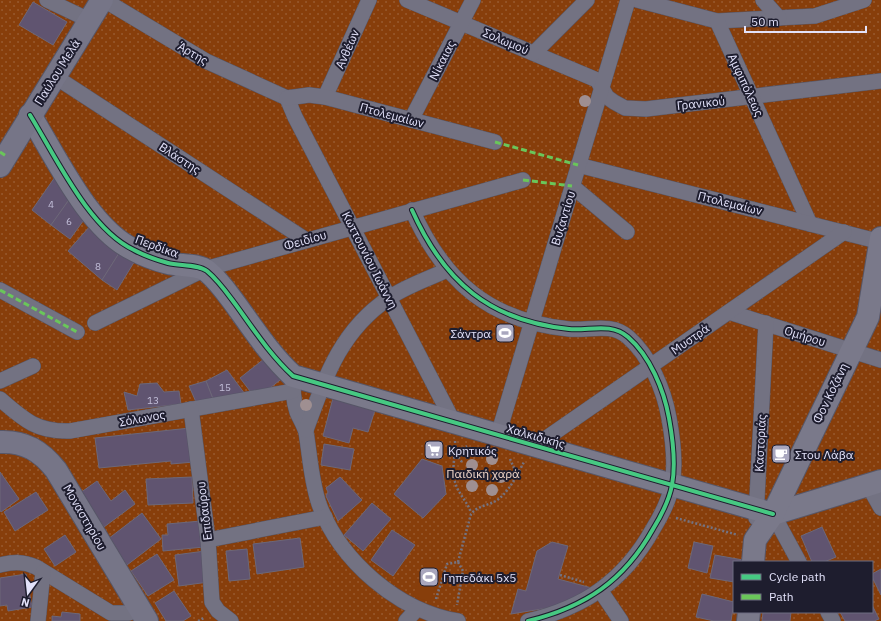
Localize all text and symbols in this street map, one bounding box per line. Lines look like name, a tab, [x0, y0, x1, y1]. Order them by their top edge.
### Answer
scale bar	[745, 8, 866, 34]
text: 50 m	[751, 14, 779, 29]
street label: Σολωμού	[481, 25, 531, 57]
street label: Ανθέων	[332, 27, 362, 71]
street label: Παύλου Μελά	[31, 36, 83, 108]
street label: Νίκαιας	[426, 37, 458, 82]
street label: Άρτης	[175, 38, 211, 68]
street label: Αμφιπόλεως	[725, 51, 767, 119]
street label: Γρανικού	[676, 93, 726, 113]
street label: Πτολεμαίων	[358, 99, 426, 131]
street label: Βλάστης	[156, 139, 204, 177]
street label: Πτολεμαίων	[696, 188, 764, 218]
street label: Βυζαντίου	[548, 189, 578, 247]
house number: 4	[48, 198, 54, 211]
street label: Κωττουνίου Ιωάννη	[339, 209, 401, 311]
house number: 6	[66, 215, 72, 228]
street label: Φειδίου	[282, 227, 328, 253]
street label: Περδίκα	[133, 231, 181, 261]
house number: 8	[95, 260, 101, 273]
street label: Μυστρά	[668, 320, 712, 358]
sports icon: Σάντρα	[494, 322, 516, 344]
street label: Ομήρου	[783, 323, 827, 349]
place label: Σάντρα	[450, 326, 491, 341]
street label: Φον Κοζάνη	[809, 360, 851, 426]
house number: 15	[219, 381, 231, 394]
house number: 13	[147, 394, 159, 407]
street label: Σόλωνος	[118, 407, 166, 429]
street label: Καστοριάς	[751, 414, 769, 472]
street label: Χαλκιδικής	[505, 421, 567, 452]
supermarket icon: Κρητικός	[423, 439, 445, 461]
place label: Κρητικός	[448, 443, 497, 458]
cafe icon: Στου Λάβα	[770, 443, 792, 465]
place label: Στου Λάβα	[795, 447, 854, 462]
park label: Παιδική χαρά	[446, 466, 520, 481]
street label: Μοναστηρίου	[60, 481, 110, 553]
street label: Επιδαύρου	[193, 481, 215, 541]
legend	[733, 561, 873, 613]
sports icon: Γηπεδάκι 5x5	[418, 566, 440, 588]
text: Cycle path	[769, 569, 826, 584]
place label: Γηπεδάκι 5x5	[443, 570, 517, 585]
north arrow	[8, 573, 48, 613]
text: Path	[769, 589, 794, 604]
text: N	[20, 595, 31, 610]

